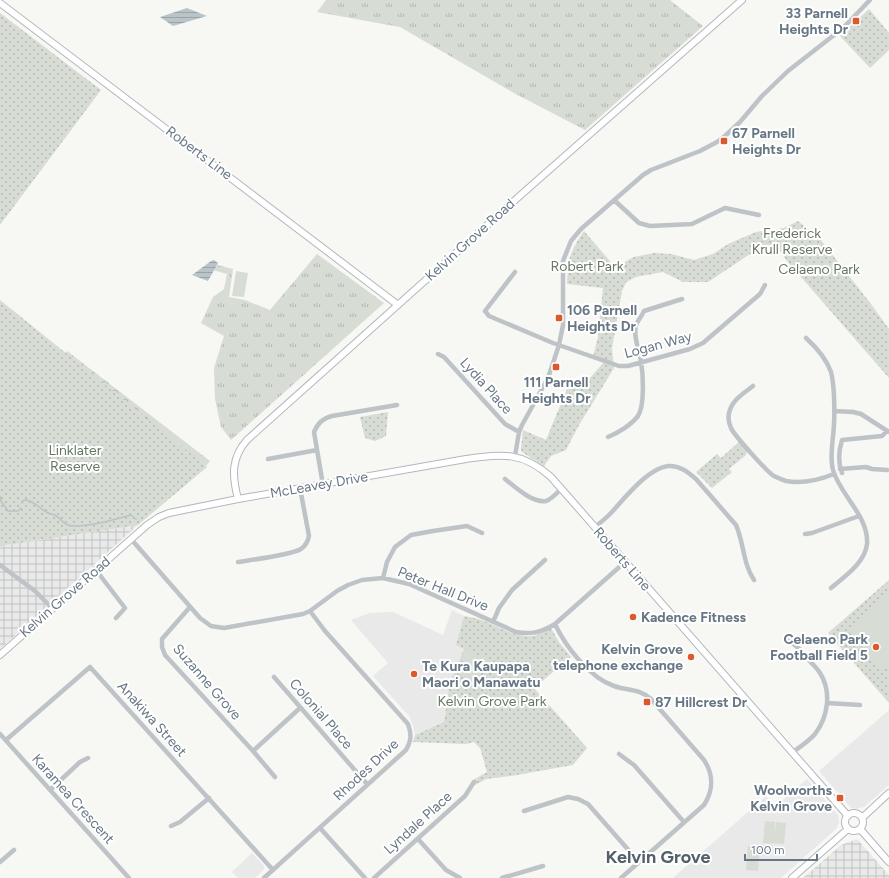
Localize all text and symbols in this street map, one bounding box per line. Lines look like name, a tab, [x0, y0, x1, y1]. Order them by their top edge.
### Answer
place label: 33 Parnell Heights Dr	[779, 5, 849, 38]
marker: 33 Parnell Heights Dr	[851, 16, 861, 26]
street label: Roberts Line	[162, 123, 236, 184]
place label: 67 Parnell Heights Dr	[732, 125, 802, 158]
marker: 67 Parnell Heights Dr	[719, 136, 729, 146]
street label: Kelvin Grove Road	[422, 195, 518, 285]
park label: Frederick Krull Reserve	[752, 225, 833, 258]
park label: Robert Park	[551, 258, 624, 275]
park label: Celaeno Park	[778, 261, 860, 278]
place label: 106 Parnell Heights Dr	[567, 302, 637, 335]
marker: 106 Parnell Heights Dr	[554, 313, 564, 323]
street label: Logan Way	[622, 328, 694, 362]
street label: Lydia Place	[456, 354, 516, 418]
marker: 111 Parnell Heights Dr	[551, 362, 561, 372]
place label: 111 Parnell Heights Dr	[522, 374, 591, 407]
park label: Linklater Reserve	[49, 442, 102, 475]
street label: McLeavey Drive	[269, 468, 370, 502]
street label: Roberts Line	[590, 524, 654, 595]
street label: Kelvin Grove Road	[16, 553, 114, 641]
street label: Peter Hall Drive	[395, 563, 491, 615]
place label: Kadence Fitness	[641, 609, 746, 626]
marker: Kadence Fitness	[628, 612, 638, 622]
place label: Celaeno Park Football Field 5	[770, 631, 868, 664]
street label: Suzanne Grove	[169, 640, 245, 724]
place label: Kelvin Grove telephone exchange	[553, 641, 683, 674]
marker: Celaeno Park Football Field 5	[871, 642, 881, 652]
marker: Kelvin Grove telephone exchange	[686, 652, 696, 662]
place label: Te Kura Kaupapa Maori o Manawatu	[422, 658, 541, 691]
marker: Te Kura Kaupapa Maori o Manawatu	[409, 669, 419, 679]
street label: Colonial Place	[286, 675, 356, 753]
street label: Anakiwa Street	[114, 678, 190, 760]
park label: Kelvin Grove Park	[437, 693, 547, 710]
place label: 87 Hillcrest Dr	[655, 694, 748, 711]
marker: 87 Hillcrest Dr	[642, 697, 652, 707]
street label: Rhodes Drive	[330, 735, 402, 804]
street label: Karamea Crescent	[28, 751, 118, 847]
place label: Woolworths Kelvin Grove	[750, 782, 832, 815]
street label: Lyndale Place	[381, 788, 456, 858]
marker: Woolworths Kelvin Grove	[835, 793, 845, 803]
scale bar	[745, 836, 817, 862]
text: 100 m	[751, 843, 785, 857]
district label: Kelvin Grove	[605, 846, 711, 868]

